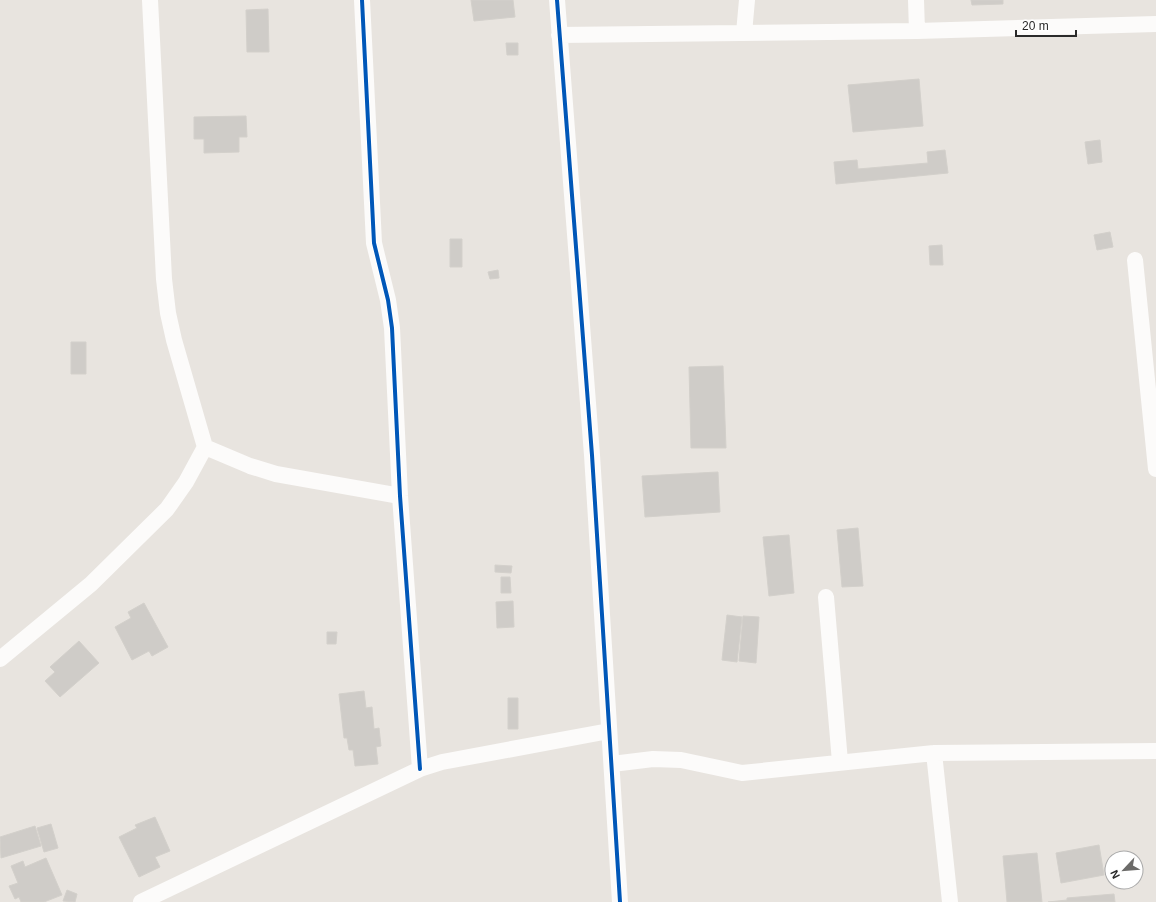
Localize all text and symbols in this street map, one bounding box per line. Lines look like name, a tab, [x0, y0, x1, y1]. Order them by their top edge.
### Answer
scale bar	[1016, 12, 1076, 38]
text: 20 m	[1022, 19, 1049, 33]
north arrow	[1104, 850, 1144, 890]
text: N	[1108, 868, 1122, 881]

